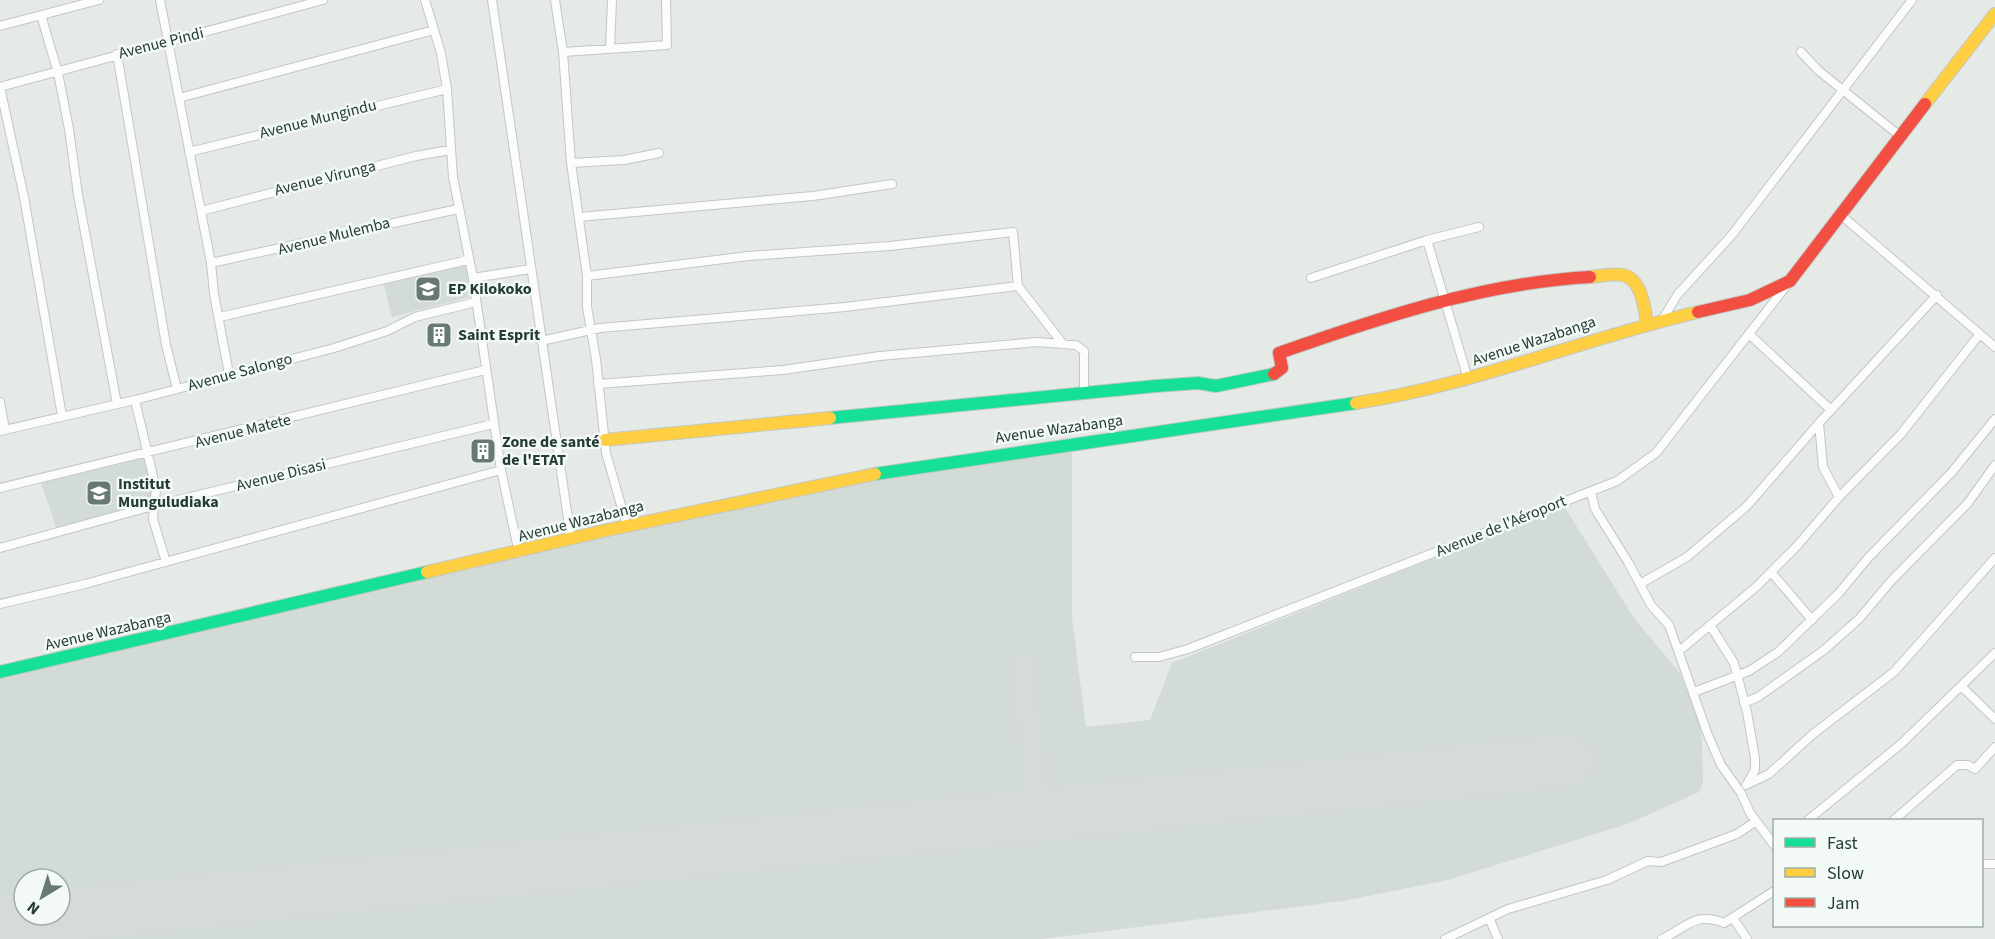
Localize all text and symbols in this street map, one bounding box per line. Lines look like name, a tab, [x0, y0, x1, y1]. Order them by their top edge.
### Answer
street label: Avenue Pindi	[116, 22, 206, 64]
street label: Avenue Mungindu	[257, 94, 379, 144]
street label: Avenue Virunga	[272, 155, 378, 201]
street label: Avenue Mulemba	[276, 211, 392, 261]
school or university icon: EP Kilokoko	[413, 274, 443, 304]
place label: EP Kilokoko	[448, 278, 532, 300]
street label: Avenue Wazabanga	[1469, 311, 1599, 371]
building icon: Saint Esprit	[424, 320, 454, 350]
place label: Saint Esprit	[458, 324, 540, 346]
street label: Avenue Salongo	[185, 348, 295, 396]
street label: Avenue Matete	[193, 408, 293, 454]
street label: Avenue Wazabanga	[994, 409, 1124, 449]
place label: Zone de santé de l'ETAT	[502, 431, 599, 471]
building icon: Zone de santé de l'ETAT	[468, 436, 498, 466]
street label: Avenue Disasi	[234, 453, 328, 497]
place label: Institut Munguludiaka	[118, 473, 219, 513]
school or university icon: Institut Munguludiaka	[84, 478, 114, 508]
street label: Avenue de l'Aéroport	[1432, 490, 1570, 562]
street label: Avenue Wazabanga	[516, 495, 646, 547]
street label: Avenue Wazabanga	[43, 606, 173, 656]
legend	[1773, 819, 1983, 927]
text: Fast	[1827, 831, 1858, 856]
text: Slow	[1827, 861, 1864, 886]
north arrow	[12, 867, 72, 927]
text: Jam	[1827, 891, 1860, 916]
text: N	[22, 896, 44, 920]

